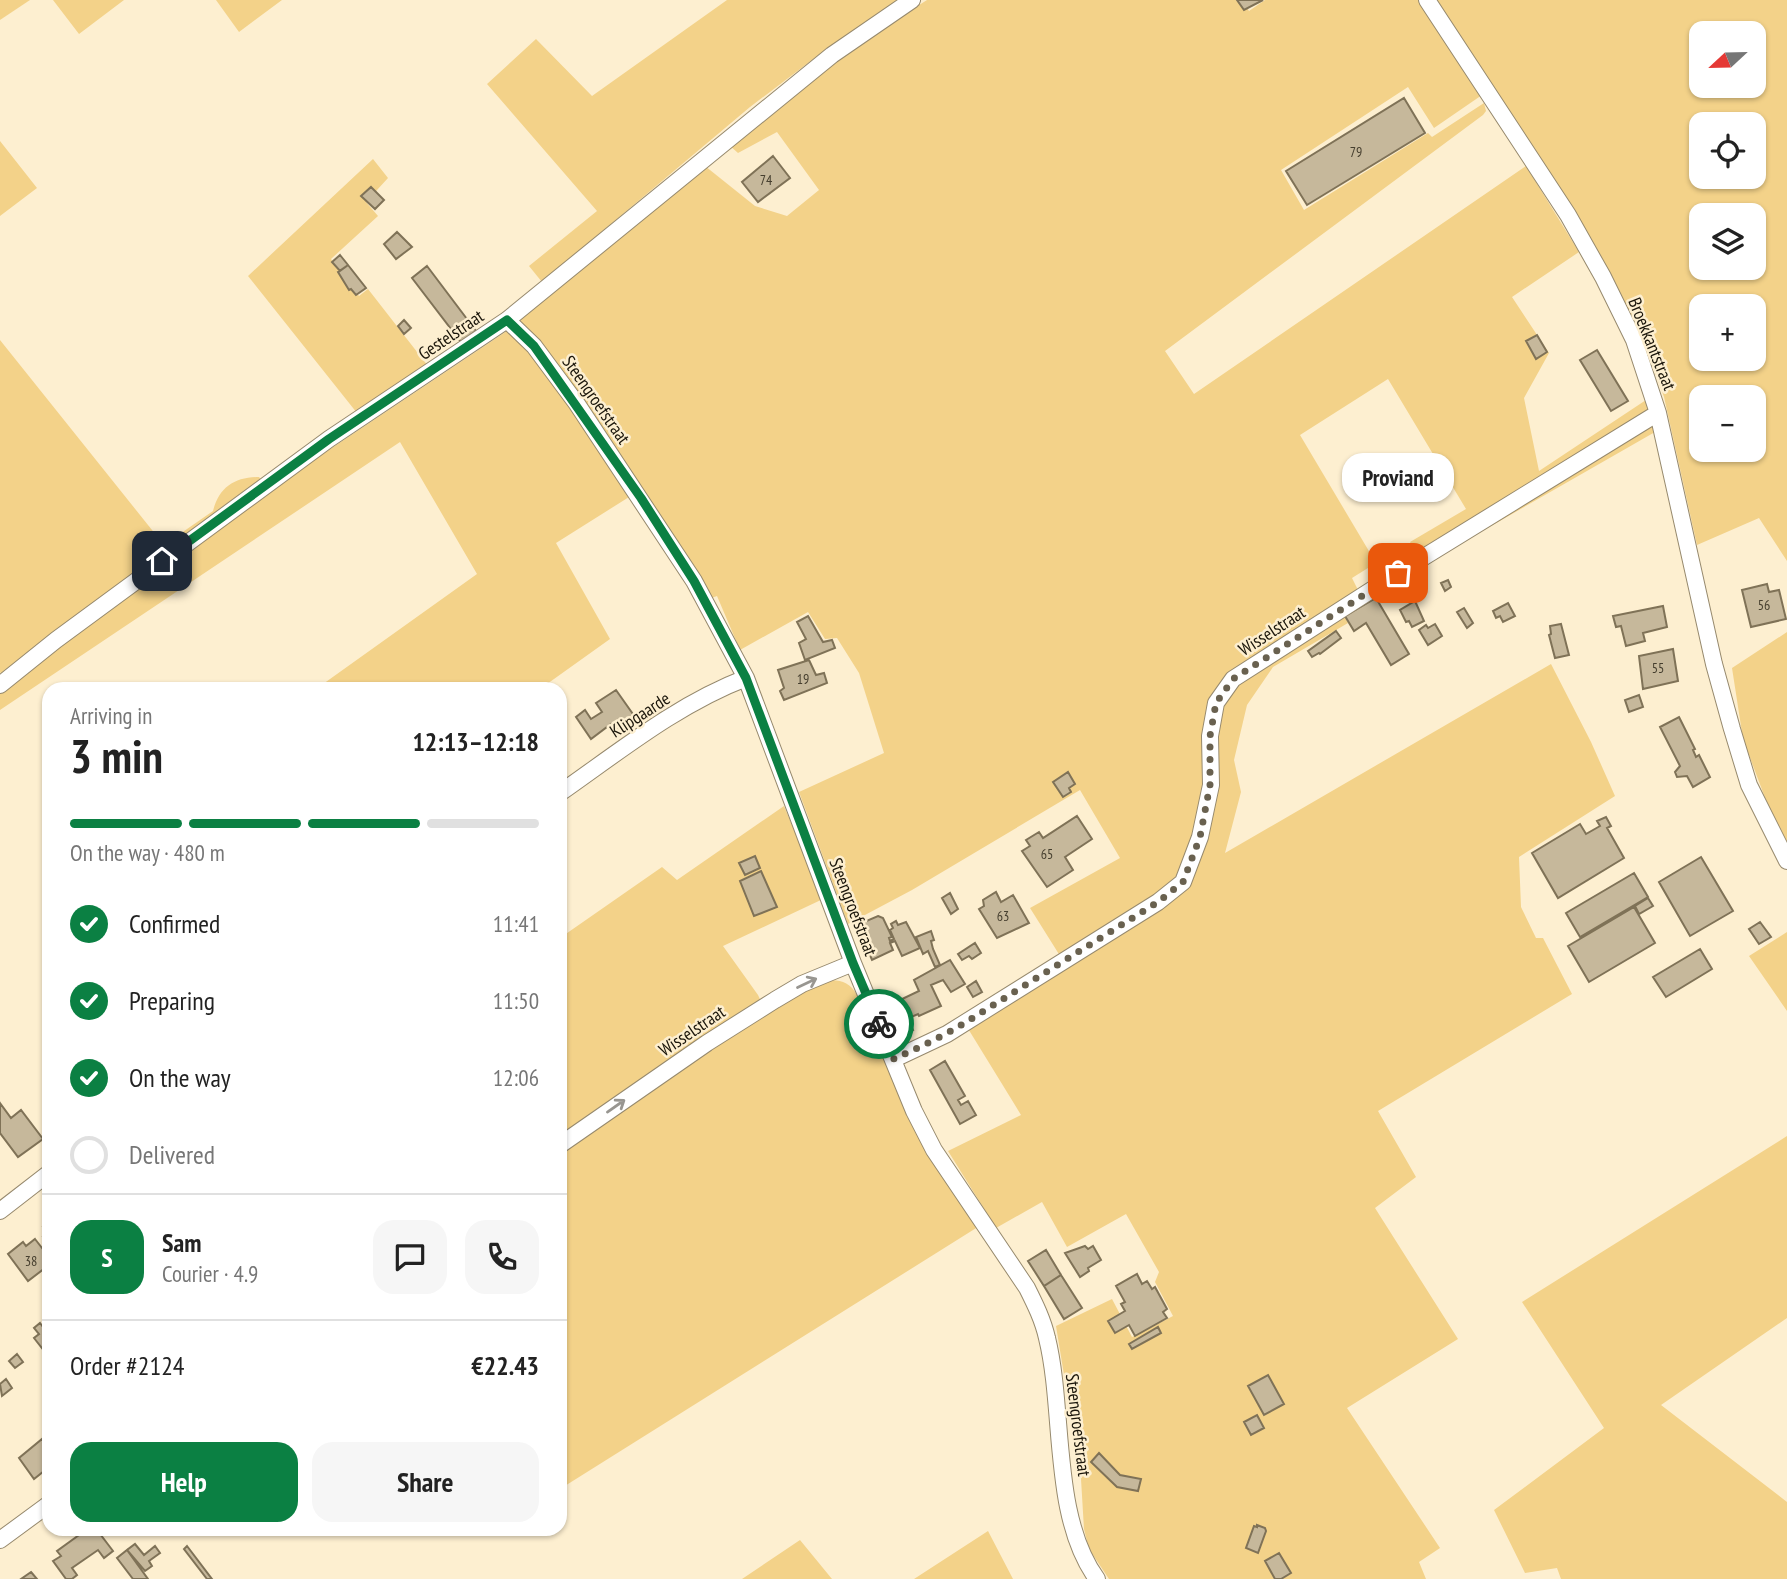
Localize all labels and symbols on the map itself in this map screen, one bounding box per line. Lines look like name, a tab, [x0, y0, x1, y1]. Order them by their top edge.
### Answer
north arrow	[1689, 21, 1766, 98]
house number: 79	[1350, 143, 1362, 161]
house number: 74	[760, 171, 773, 189]
street label: Broekkantstraat	[1623, 294, 1681, 394]
street label: Gestelstraat	[414, 304, 488, 365]
street label: Steengroefstraat	[557, 351, 635, 449]
callout: Proviand	[1342, 454, 1454, 503]
pin	[132, 531, 192, 591]
pin	[1368, 543, 1428, 603]
house number: 56	[1758, 596, 1770, 614]
street label: Wisselstraat	[1234, 600, 1310, 661]
house number: 55	[1652, 659, 1664, 677]
house number: 19	[797, 670, 809, 688]
street label: Klipgaarde	[605, 687, 674, 743]
house number: 65	[1041, 845, 1053, 863]
street label: Steengroefstraat	[824, 855, 883, 959]
house number: 63	[997, 907, 1009, 925]
one-way arrow	[796, 975, 817, 988]
courier	[844, 989, 914, 1059]
street label: Wisselstraat	[654, 1000, 729, 1061]
one-way arrow	[606, 1099, 625, 1113]
house number: 38	[25, 1252, 37, 1270]
street label: Steengroefstraat	[1061, 1372, 1096, 1478]

